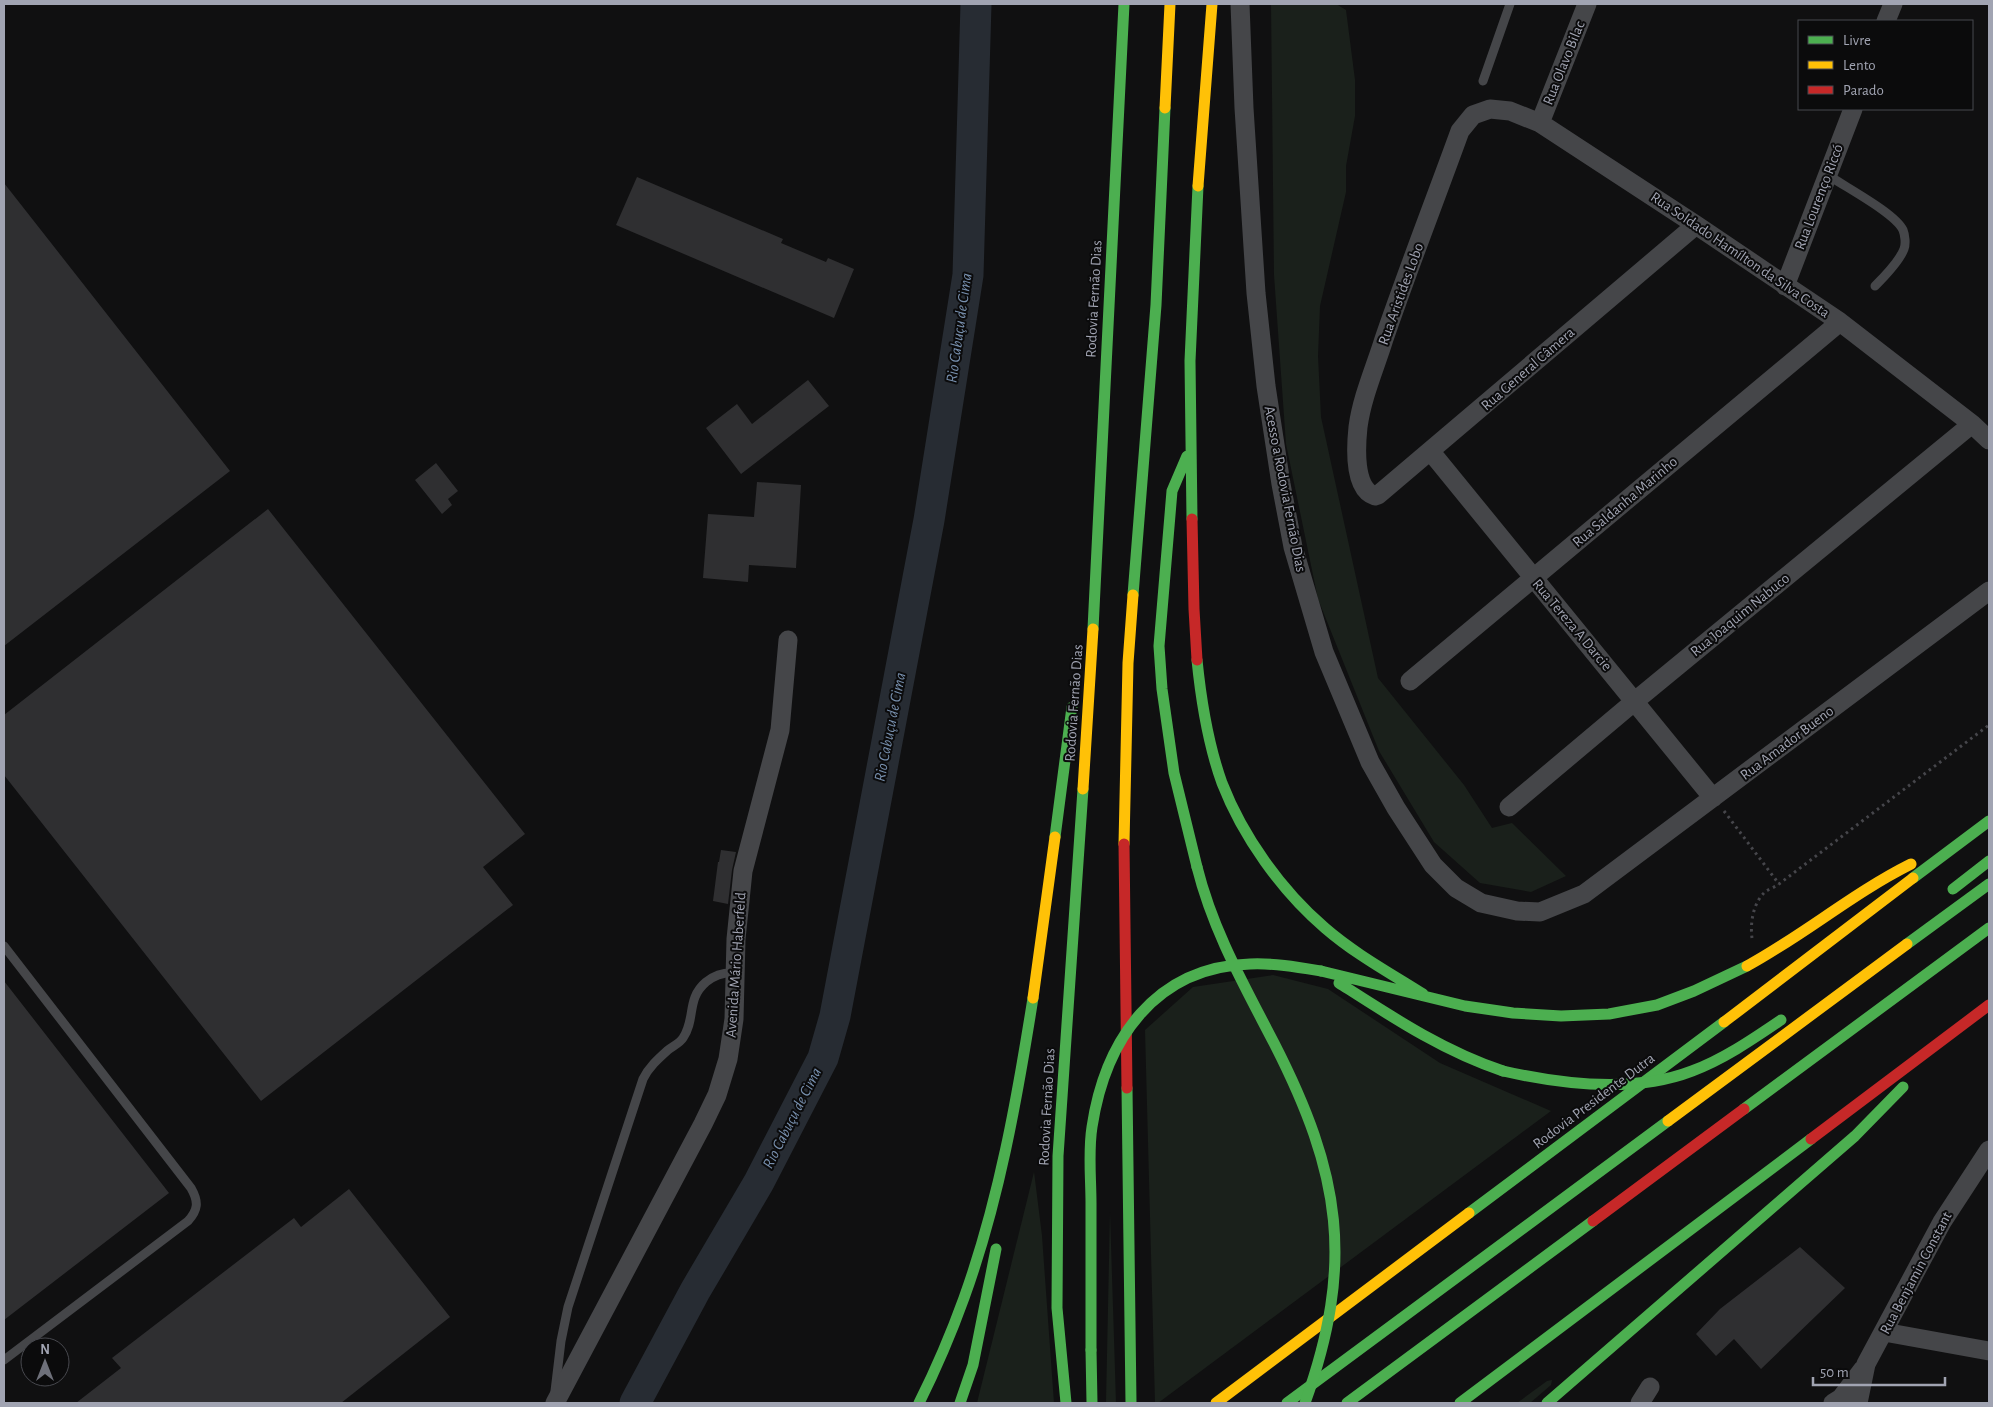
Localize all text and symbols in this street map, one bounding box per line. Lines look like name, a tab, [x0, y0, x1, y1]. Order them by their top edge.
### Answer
street label: Rua Olavo Bilac	[1540, 19, 1588, 107]
legend	[1798, 20, 1973, 110]
text: Livre	[1843, 33, 1871, 48]
text: Lento	[1843, 58, 1876, 73]
text: Parado	[1843, 83, 1884, 98]
street label: Rua Lourenço Riccó	[1792, 142, 1846, 252]
street label: Rua Soldado Hamílton da Silva Costa	[1648, 189, 1832, 321]
street label: Rodovia Fernão Dias	[1083, 240, 1105, 358]
street label: Rua Aristides Lobo	[1376, 241, 1426, 347]
water label: Rio Cabuçu de Cima	[943, 272, 975, 384]
street label: Rua General Câmera	[1478, 324, 1578, 413]
street label: Acesso a Rodovia Fernão Dias	[1262, 405, 1308, 573]
street label: Rua Saldanha Marinho	[1570, 454, 1680, 550]
street label: Rua Joaquim Nabuco	[1688, 571, 1792, 659]
street label: Rua Tereza A Darcie	[1529, 576, 1615, 674]
street label: Rodovia Fernão Dias	[1062, 644, 1086, 762]
water label: Rio Cabuçu de Cima	[872, 671, 908, 783]
street label: Rua Amador Bueno	[1738, 703, 1836, 783]
street label: Avenida Mário Haberfeld	[723, 892, 749, 1038]
street label: Rodovia Fernão Dias	[1036, 1048, 1058, 1166]
street label: Rodovia Presidente Dutra	[1530, 1050, 1658, 1152]
water label: Rio Cabuçu de Cima	[760, 1065, 824, 1171]
street label: Rua Benjamin Constant	[1877, 1209, 1955, 1337]
north arrow	[20, 1337, 70, 1387]
text: N	[40, 1343, 50, 1357]
scale bar	[1813, 1354, 1946, 1386]
text: 50 m	[1820, 1365, 1849, 1380]

